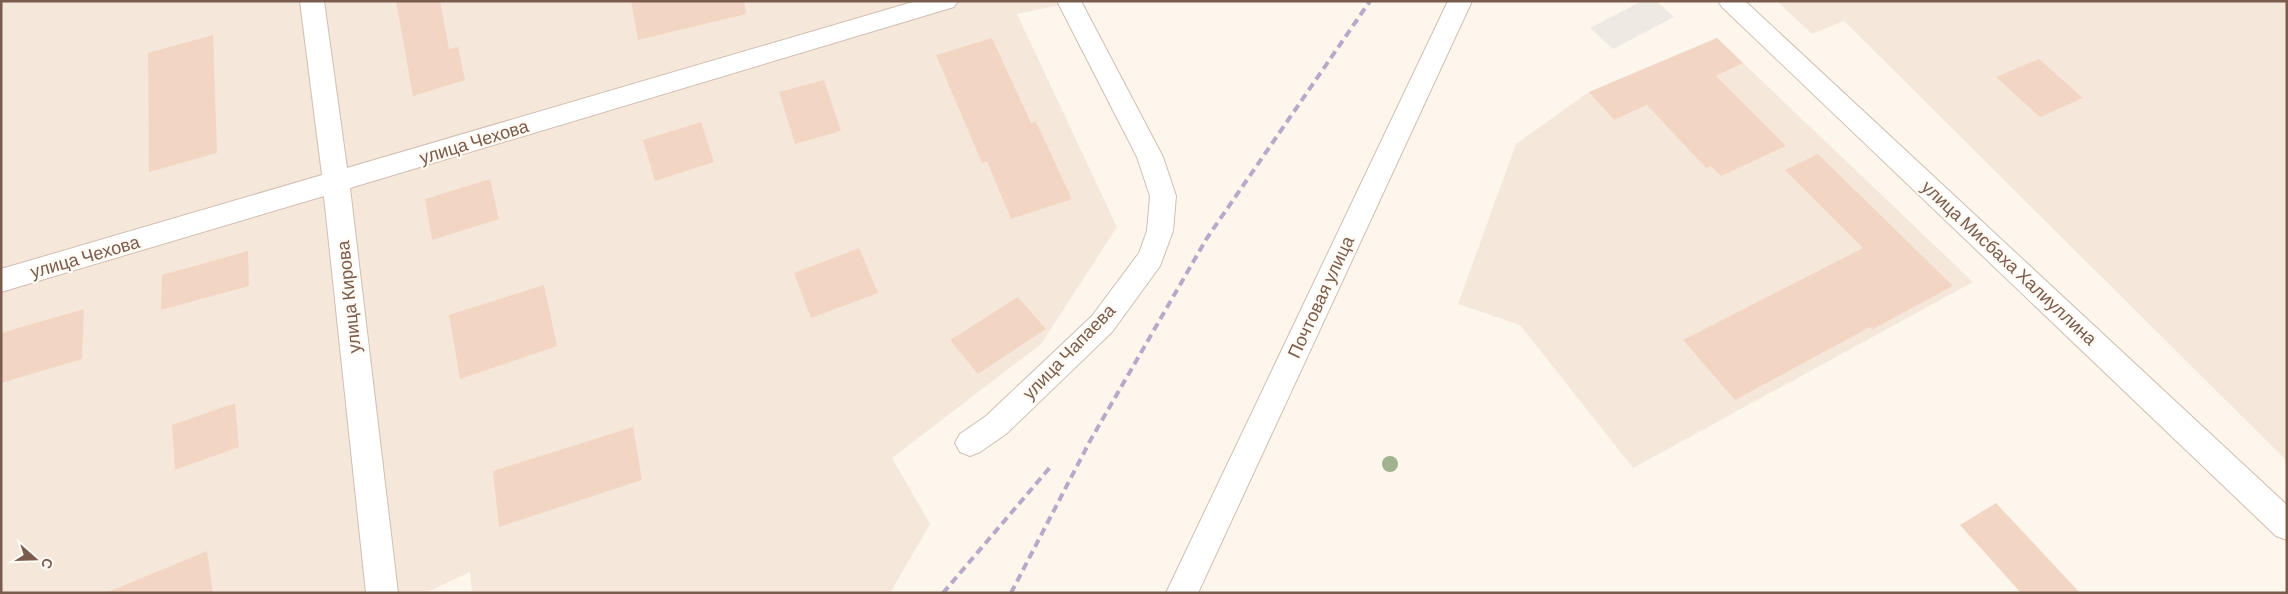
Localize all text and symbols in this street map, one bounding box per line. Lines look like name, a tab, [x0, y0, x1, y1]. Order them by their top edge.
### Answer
street label: улица Чехова	[417, 114, 532, 168]
street label: улица Мисбаха Халиуллина	[1917, 175, 2103, 350]
street label: улица Чехова	[27, 230, 143, 282]
street label: Почтовая улица	[1282, 231, 1358, 361]
street label: улица Кирова	[331, 239, 365, 354]
street label: улица Чапаева	[1017, 298, 1120, 404]
north arrow	[10, 534, 60, 584]
text: С	[38, 556, 57, 571]

